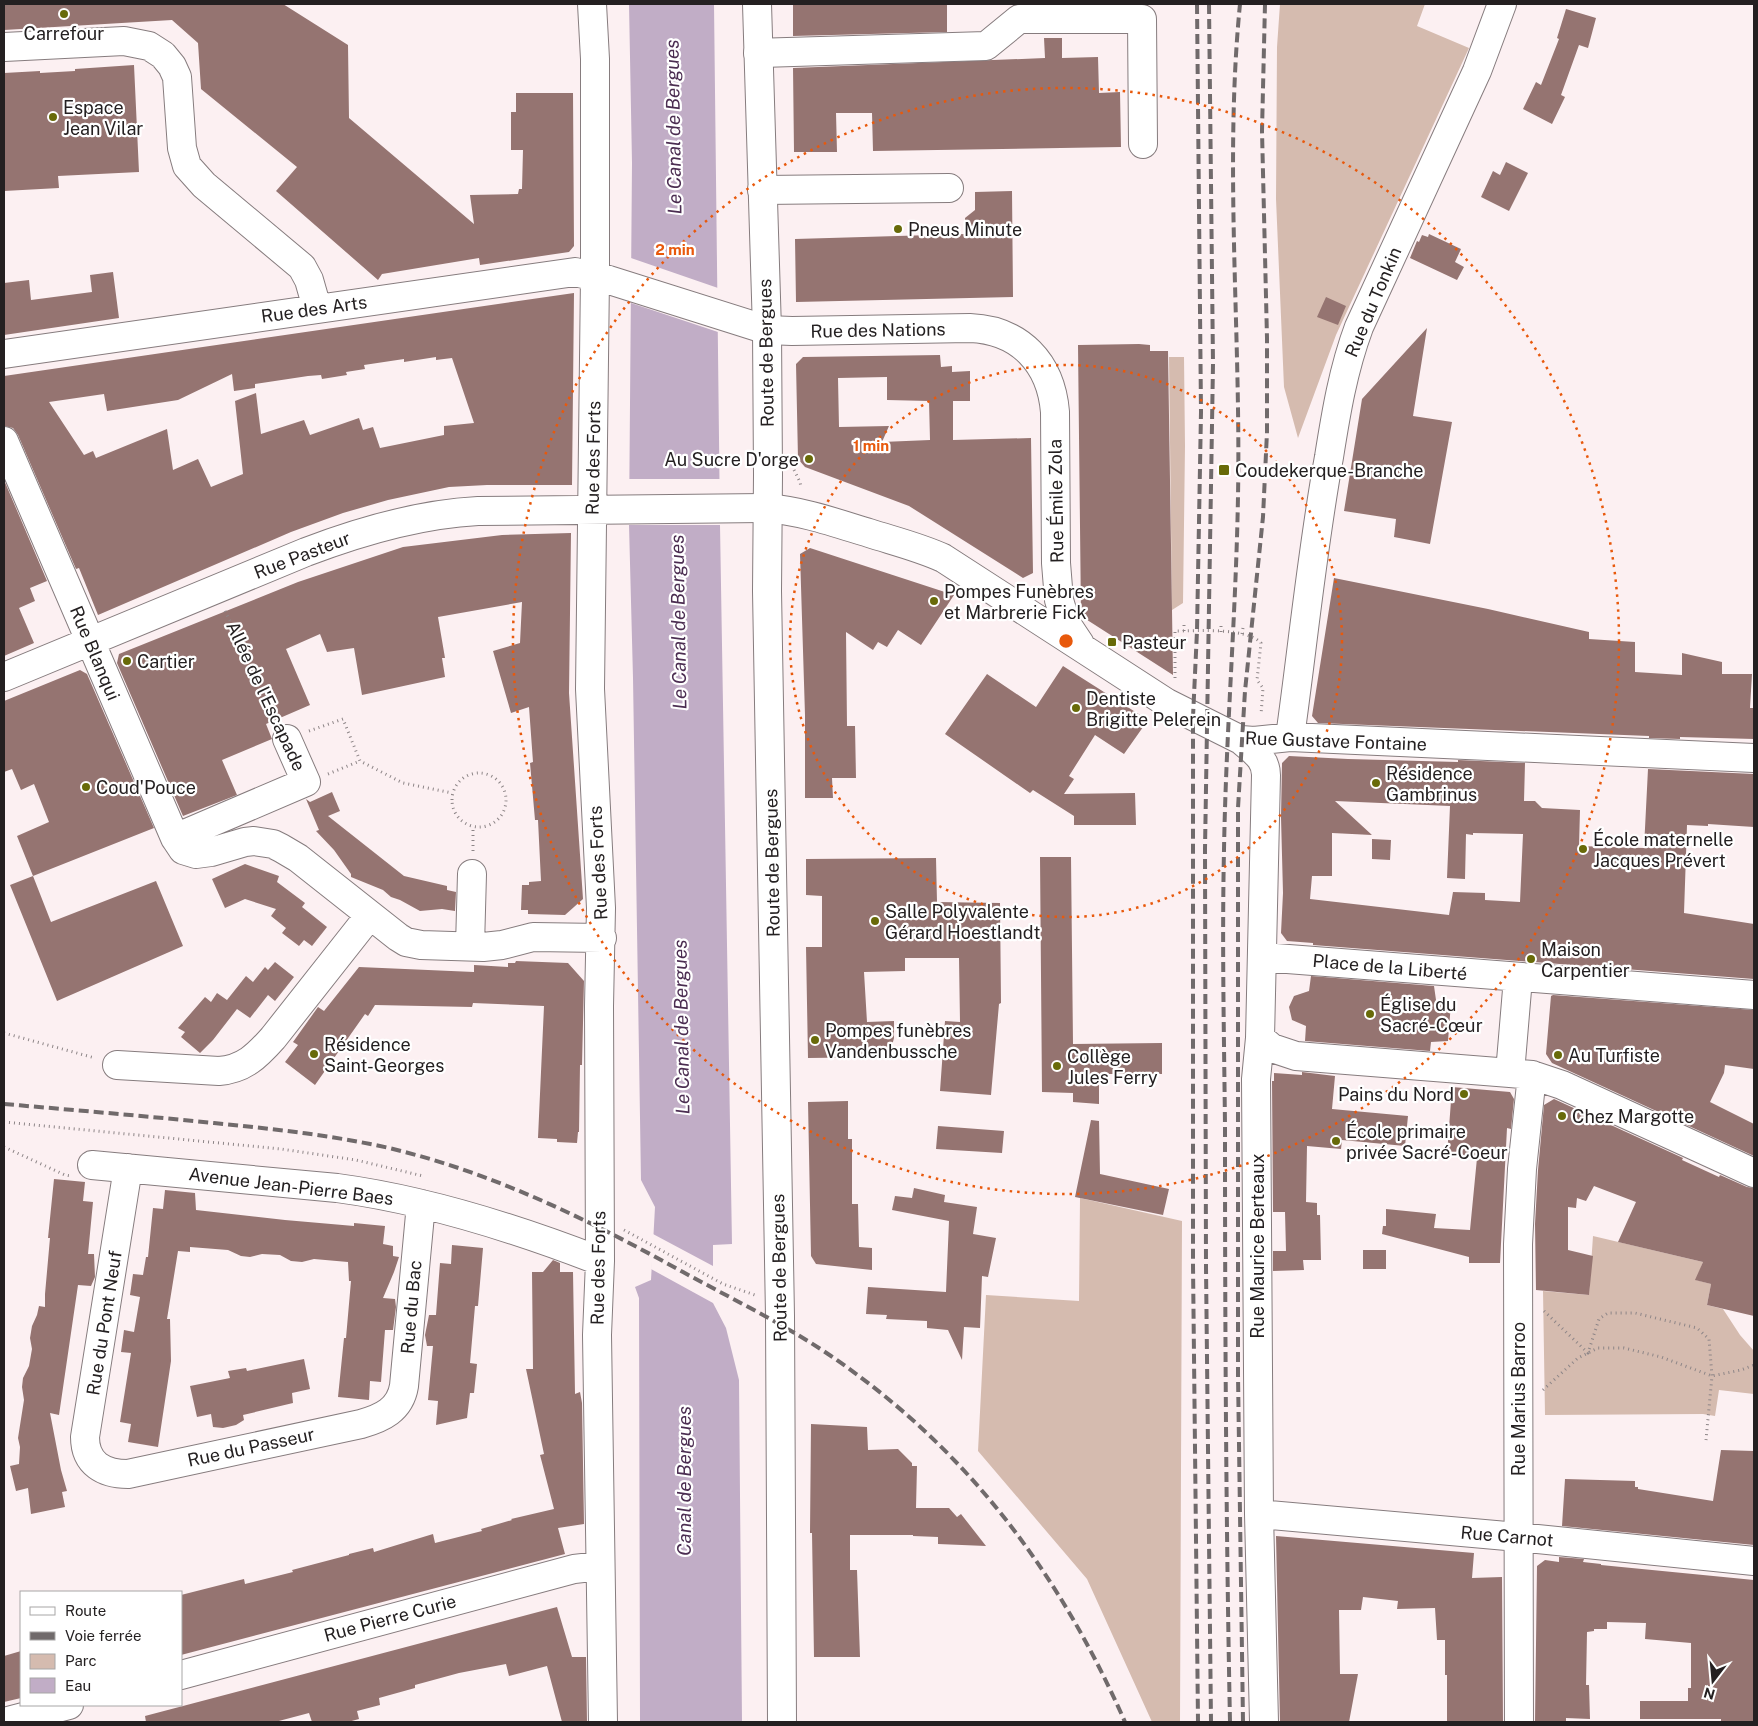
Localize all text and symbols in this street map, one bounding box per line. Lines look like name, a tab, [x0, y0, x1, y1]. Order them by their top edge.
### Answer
marker: Carrefour	[58, 8, 70, 20]
place label: Carrefour	[24, 23, 104, 44]
water label: Le Canal de Bergues	[660, 39, 686, 215]
place label: Espace Jean Vilar	[63, 97, 143, 139]
marker: Espace Jean Vilar	[47, 111, 59, 123]
place label: Pneus Minute	[908, 219, 1022, 240]
marker: Pneus Minute	[892, 223, 904, 235]
text: 2 min	[655, 241, 695, 258]
street label: Rue du Tonkin	[1340, 244, 1406, 360]
street label: Route de Bergues	[754, 279, 778, 427]
street label: Rue des Arts	[260, 291, 368, 327]
street label: Rue des Nations	[810, 318, 946, 342]
street label: Rue des Forts	[582, 401, 604, 515]
text: 1 min	[853, 437, 889, 454]
street label: Rue Émile Zola	[1043, 439, 1068, 563]
place label: Au Sucre D'orge	[664, 449, 799, 470]
marker: Au Sucre D'orge	[803, 453, 815, 465]
place label: Coudekerque-Branche	[1235, 460, 1423, 481]
marker: Coudekerque-Branche	[1217, 463, 1231, 477]
street label: Rue Pasteur	[251, 527, 353, 583]
water label: Le Canal de Bergues	[665, 534, 691, 710]
place label: Pompes Funèbres et Marbrerie Fick	[944, 581, 1094, 623]
marker: Pompes Funèbres et Marbrerie Fick	[928, 595, 940, 607]
street label: Rue Blanqui	[66, 603, 124, 703]
street label: Allée de l'Escapade	[222, 618, 310, 774]
centre of rings	[1057, 632, 1075, 650]
place label: Pasteur	[1122, 632, 1187, 653]
marker: Pasteur	[1106, 636, 1118, 648]
place label: Cartier	[137, 651, 195, 672]
marker: Cartier	[121, 655, 133, 667]
place label: Dentiste Brigitte Pelerein	[1086, 688, 1221, 730]
marker: Dentiste Brigitte Pelerein	[1070, 702, 1082, 714]
street label: Rue Gustave Fontaine	[1245, 727, 1427, 755]
place label: Résidence Gambrinus	[1386, 763, 1477, 805]
place label: Coud'Pouce	[96, 777, 196, 798]
marker: Résidence Gambrinus	[1370, 777, 1382, 789]
marker: Coud'Pouce	[80, 781, 92, 793]
street label: Route de Bergues	[760, 789, 784, 937]
street label: Rue des Forts	[585, 805, 611, 921]
place label: École maternelle Jacques Prévert	[1593, 828, 1733, 871]
marker: École maternelle Jacques Prévert	[1577, 843, 1589, 855]
place label: Salle Polyvalente Gérard Hoestlandt	[885, 901, 1040, 943]
marker: Salle Polyvalente Gérard Hoestlandt	[869, 915, 881, 927]
water label: Le Canal de Bergues	[668, 939, 694, 1115]
place label: Maison Carpentier	[1541, 939, 1630, 981]
street label: Place de la Liberté	[1312, 950, 1468, 984]
marker: Maison Carpentier	[1525, 953, 1537, 965]
place label: Église du Sacré-Cœur	[1380, 993, 1483, 1036]
marker: Église du Sacré-Cœur	[1364, 1008, 1376, 1020]
place label: Pompes funèbres Vandenbussche	[825, 1020, 971, 1062]
place label: Résidence Saint-Georges	[324, 1034, 444, 1076]
marker: Pompes funèbres Vandenbussche	[809, 1034, 821, 1046]
place label: Au Turfiste	[1568, 1045, 1660, 1066]
place label: Collège Jules Ferry	[1067, 1046, 1158, 1088]
marker: Résidence Saint-Georges	[308, 1048, 320, 1060]
marker: Au Turfiste	[1552, 1049, 1564, 1061]
marker: Collège Jules Ferry	[1051, 1060, 1063, 1072]
place label: Pains du Nord	[1338, 1084, 1454, 1105]
marker: Pains du Nord	[1458, 1088, 1470, 1100]
place label: Chez Margotte	[1572, 1106, 1694, 1127]
marker: Chez Margotte	[1556, 1110, 1568, 1122]
place label: École primaire privée Sacré-Coeur	[1346, 1120, 1508, 1163]
marker: École primaire privée Sacré-Coeur	[1330, 1135, 1342, 1147]
street label: Rue Maurice Berteaux	[1247, 1153, 1268, 1339]
street label: Avenue Jean-Pierre Baes	[187, 1163, 395, 1209]
street label: Route de Bergues	[767, 1194, 791, 1342]
street label: Rue des Forts	[587, 1211, 609, 1325]
street label: Rue du Pont Neuf	[82, 1249, 126, 1397]
street label: Rue du Bac	[396, 1259, 426, 1355]
street label: Rue Marius Barroo	[1508, 1322, 1529, 1476]
water label: Canal de Bergues	[673, 1406, 695, 1556]
street label: Rue du Passeur	[186, 1423, 316, 1471]
street label: Rue Carnot	[1460, 1521, 1554, 1551]
street label: Rue Pierre Curie	[322, 1590, 458, 1646]
legend	[20, 1591, 182, 1706]
text: Route	[65, 1602, 106, 1619]
text: Voie ferrée	[65, 1627, 142, 1644]
text: Parc	[65, 1652, 97, 1669]
north arrow	[1688, 1656, 1738, 1706]
text: Eau	[65, 1677, 91, 1694]
text: N	[1702, 1684, 1717, 1703]

